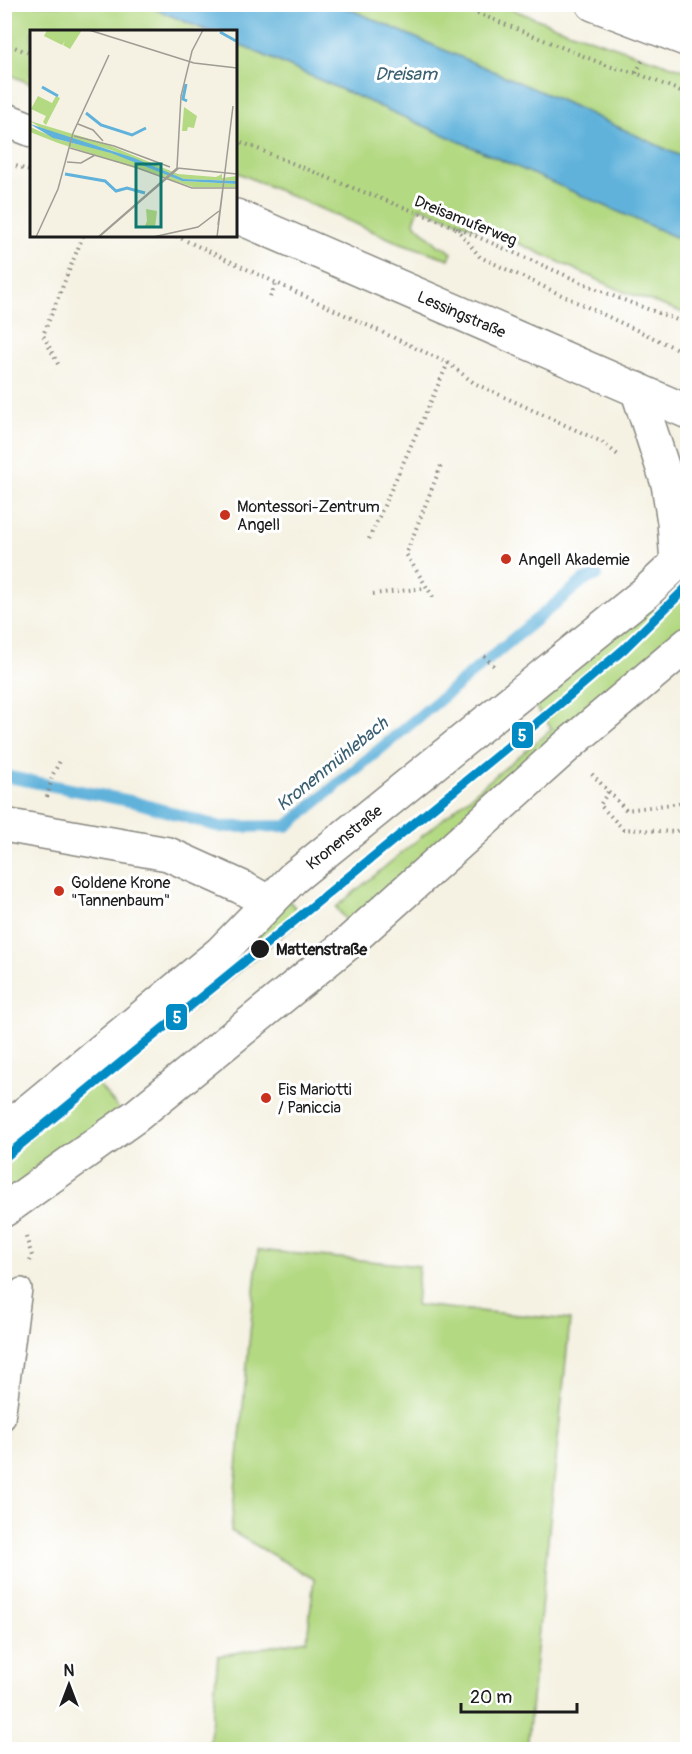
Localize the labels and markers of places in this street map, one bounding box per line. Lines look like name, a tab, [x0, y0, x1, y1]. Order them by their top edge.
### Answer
place label: Montessori-Zentrum Angell	[237, 497, 380, 535]
marker: Montessori-Zentrum Angell	[218, 508, 232, 522]
place label: Angell Akademie	[518, 550, 630, 570]
marker: Angell Akademie	[499, 552, 513, 566]
place label: Goldene Krone "Tannenbaum"	[71, 873, 171, 911]
marker: Goldene Krone "Tannenbaum"	[52, 884, 66, 898]
marker: Mattenstraße	[249, 938, 271, 960]
place label: Mattenstraße	[276, 940, 368, 960]
place label: Eis Mariotti / Paniccia	[278, 1080, 352, 1118]
marker: Eis Mariotti / Paniccia	[259, 1091, 273, 1105]

